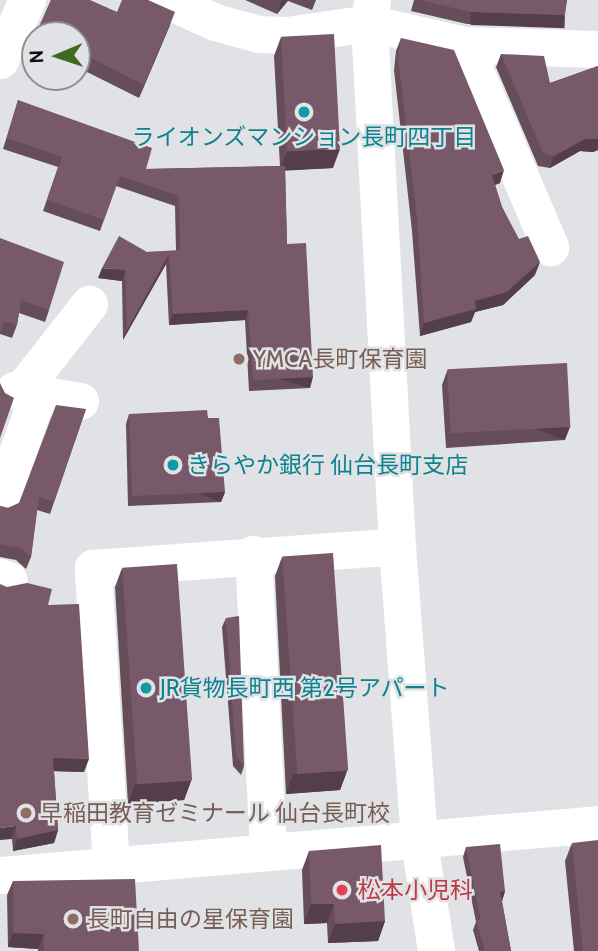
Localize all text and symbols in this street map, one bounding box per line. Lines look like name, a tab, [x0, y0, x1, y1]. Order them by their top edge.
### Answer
north arrow	[21, 21, 91, 91]
text: N	[25, 50, 48, 64]
marker: ライオンズマンション長町四丁目	[296, 104, 312, 120]
place label: ライオンズマンション長町四丁目	[132, 123, 476, 151]
place label: YMCA長町保育園	[253, 345, 427, 373]
marker: YMCA長町保育園	[231, 351, 247, 367]
place label: きらやか銀行 仙台長町支店	[187, 451, 468, 479]
marker: きらやか銀行 仙台長町支店	[165, 457, 181, 473]
place label: JR貨物長町西 第2号アパート	[160, 674, 450, 702]
marker: JR貨物長町西 第2号アパート	[138, 680, 154, 696]
place label: 早稲田教育ゼミナール 仙台長町校	[40, 799, 390, 827]
marker: 早稲田教育ゼミナール 仙台長町校	[18, 805, 34, 821]
place label: 松本小児科	[358, 876, 473, 904]
marker: 松本小児科	[332, 880, 352, 900]
place label: 長町自由の星保育園	[87, 905, 294, 933]
marker: 長町自由の星保育園	[65, 911, 81, 927]

